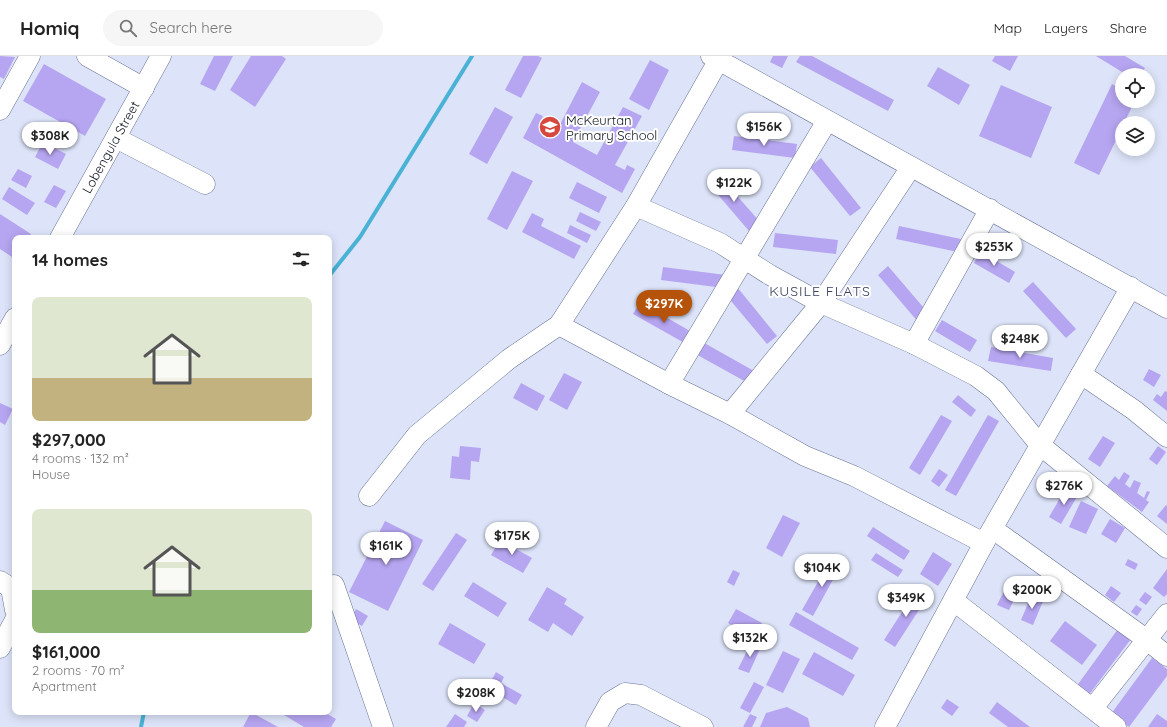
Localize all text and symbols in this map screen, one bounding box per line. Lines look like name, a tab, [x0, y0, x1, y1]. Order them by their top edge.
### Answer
search box	[103, 10, 383, 46]
text: Homiq	[20, 16, 79, 40]
icon: search	[117, 17, 139, 39]
text: Search here	[149, 18, 232, 37]
text: Map	[993, 19, 1022, 37]
text: Layers	[1044, 19, 1088, 37]
text: Share	[1110, 19, 1147, 37]
map controls	[1115, 68, 1155, 156]
button: locate	[1115, 68, 1155, 108]
street label: Lobengula Street	[78, 98, 142, 196]
place label: McKeurtan Primary School	[566, 112, 657, 143]
pin: $156K	[736, 113, 792, 147]
school or university icon: McKeurtan Primary School	[537, 114, 563, 140]
button: layers	[1115, 116, 1155, 156]
text: $156K	[746, 118, 782, 134]
pin: $308K	[22, 122, 78, 156]
text: $308K	[31, 127, 69, 143]
pin: $122K	[706, 169, 762, 203]
text: $122K	[716, 174, 752, 190]
pin: $253K	[966, 233, 1022, 267]
text: $253K	[975, 238, 1013, 254]
icon: filters	[290, 248, 312, 270]
text: 14 homes	[32, 249, 108, 270]
district label: KUSILE FLATS	[769, 282, 871, 300]
pin: $297K	[636, 290, 692, 324]
text: $297K	[645, 295, 683, 311]
icon: home	[136, 323, 208, 395]
pin: $248K	[992, 325, 1048, 359]
text: $248K	[1001, 330, 1039, 346]
text: $297,000	[32, 429, 106, 450]
text: 4 rooms · 132 m²	[32, 450, 129, 466]
text: House	[32, 466, 70, 482]
pin: $276K	[1036, 472, 1092, 506]
text: $276K	[1045, 477, 1083, 493]
pin: $175K	[484, 522, 540, 556]
text: $175K	[494, 527, 530, 543]
pin: $161K	[358, 532, 414, 566]
icon: home	[136, 535, 208, 607]
text: $161K	[369, 537, 403, 553]
pin: $104K	[794, 554, 850, 588]
text: $104K	[804, 559, 840, 575]
pin: $200K	[1004, 576, 1060, 610]
text: $200K	[1012, 581, 1052, 597]
pin: $349K	[878, 584, 934, 618]
text: $349K	[887, 589, 925, 605]
pin: $132K	[722, 624, 778, 658]
text: $132K	[732, 629, 768, 645]
text: $161,000	[32, 641, 100, 662]
text: 2 rooms · 70 m²	[32, 662, 125, 678]
text: Apartment	[32, 678, 97, 694]
pin: $208K	[448, 679, 504, 713]
text: $208K	[457, 684, 495, 700]

